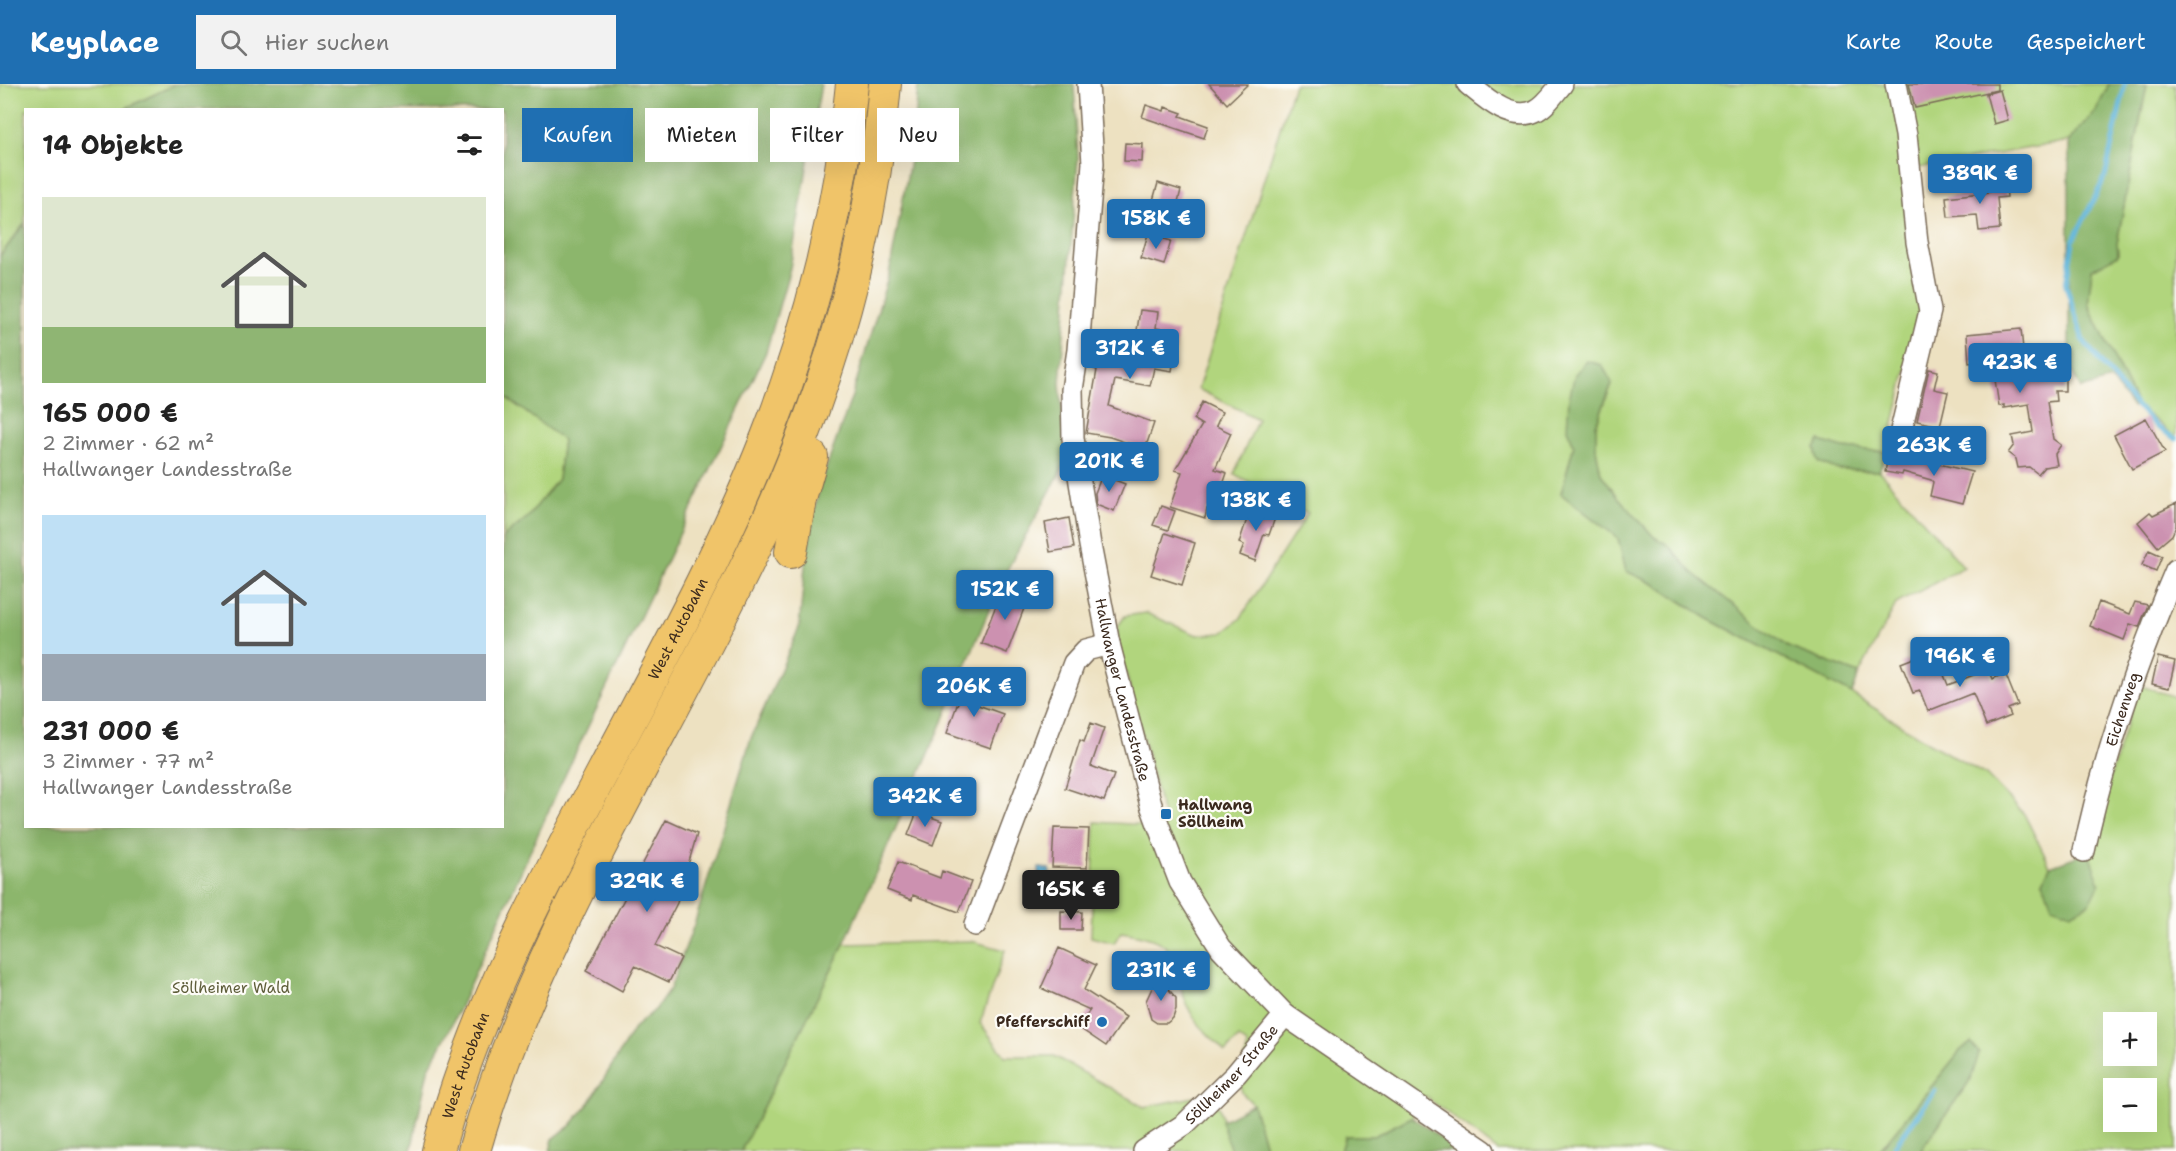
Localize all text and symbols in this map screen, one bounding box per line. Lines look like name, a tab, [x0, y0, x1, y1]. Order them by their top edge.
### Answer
search box	[196, 15, 616, 69]
text: Keyplace	[30, 23, 160, 61]
icon: search	[217, 26, 250, 59]
text: Hier suchen	[265, 28, 389, 57]
text: Karte	[1846, 28, 1901, 56]
text: Route	[1934, 28, 1993, 56]
text: Gespeichert	[2026, 28, 2146, 56]
chip: Kaufen	[522, 108, 633, 162]
chip: Mieten	[645, 108, 758, 162]
chip: Filter	[770, 108, 865, 162]
chip: Neu	[877, 108, 959, 162]
text: 14 Objekte	[42, 127, 184, 162]
icon: filters	[453, 128, 486, 161]
pin: 389K €	[1931, 154, 2029, 205]
text: 389K €	[1942, 160, 2018, 186]
pin: 158K €	[1107, 199, 1205, 250]
text: 158K €	[1121, 205, 1191, 231]
icon: home	[210, 236, 318, 344]
pin: 312K €	[1081, 329, 1179, 380]
text: 312K €	[1095, 335, 1165, 361]
pin: 423K €	[1971, 343, 2069, 394]
text: 423K €	[1982, 349, 2058, 375]
text: 165 000 €	[42, 395, 178, 430]
pin: 263K €	[1885, 426, 1983, 477]
text: 2 Zimmer · 62 m²	[42, 430, 214, 456]
text: 263K €	[1896, 432, 1972, 458]
pin: 201K €	[1060, 442, 1158, 493]
text: 201K €	[1074, 448, 1144, 474]
text: Hallwanger Landesstraße	[42, 456, 293, 482]
pin: 138K €	[1207, 481, 1305, 532]
text: 138K €	[1220, 487, 1292, 513]
icon: home	[210, 554, 318, 662]
pin: 152K €	[956, 570, 1054, 621]
street label: West Autobahn	[644, 575, 713, 683]
text: 152K €	[970, 576, 1040, 602]
street label: Hallwanger Landesstraße	[1090, 596, 1154, 784]
pin: 196K €	[1911, 637, 2009, 688]
text: 196K €	[1924, 643, 1996, 669]
pin: 206K €	[925, 667, 1023, 718]
street label: Eichenweg	[2101, 669, 2145, 749]
text: 206K €	[936, 673, 1012, 699]
text: 231 000 €	[42, 713, 179, 748]
text: 3 Zimmer · 77 m²	[42, 748, 214, 774]
text: Hallwanger Landesstraße	[42, 774, 293, 800]
pin: 342K €	[876, 777, 974, 828]
text: 342K €	[887, 783, 963, 809]
place label: Hallwang Söllheim	[1178, 795, 1252, 832]
marker: Hallwang Söllheim	[1159, 807, 1173, 821]
pin: 329K €	[598, 862, 696, 913]
text: 329K €	[610, 868, 684, 894]
pin: 165K €	[1022, 870, 1120, 921]
text: 165K €	[1036, 876, 1106, 902]
pin: 231K €	[1112, 951, 1210, 1002]
text: 231K €	[1126, 957, 1196, 983]
park label: Söllheimer Wald	[172, 978, 290, 998]
street label: West Autobahn	[438, 1009, 494, 1121]
place label: Pfefferschiff	[996, 1012, 1091, 1032]
map controls	[2103, 1012, 2157, 1132]
button: +	[2103, 1012, 2157, 1066]
marker: Pfefferschiff	[1095, 1015, 1109, 1029]
street label: Söllheimer Straße	[1180, 1021, 1283, 1129]
button: −	[2103, 1078, 2157, 1132]

